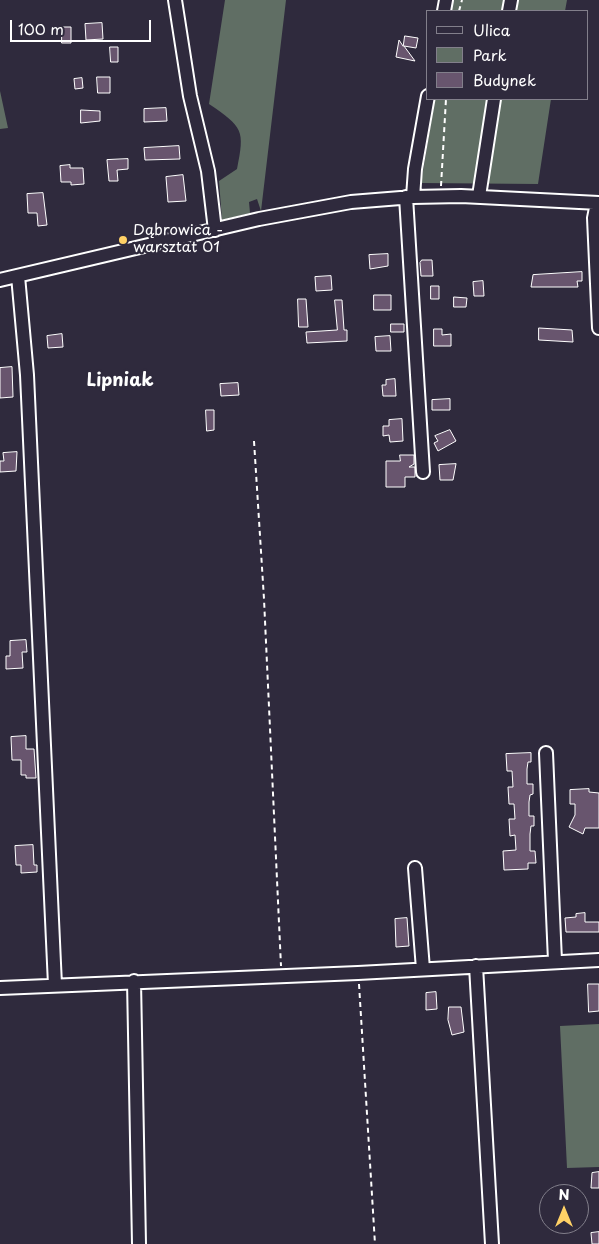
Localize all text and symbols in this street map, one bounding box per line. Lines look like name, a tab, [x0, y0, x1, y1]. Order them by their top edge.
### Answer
scale bar	[12, 10, 154, 42]
legend	[426, 10, 589, 100]
text: 100 m	[18, 17, 64, 40]
text: Ulica	[473, 18, 510, 41]
text: Park	[473, 43, 507, 66]
text: Budynek	[473, 68, 536, 91]
place label: Dąbrowica - warsztat 01	[133, 222, 223, 257]
marker: Dąbrowica - warsztat 01	[117, 234, 129, 246]
district label: Lipniak	[86, 370, 154, 392]
north arrow	[539, 1184, 589, 1234]
text: N	[558, 1184, 570, 1205]

